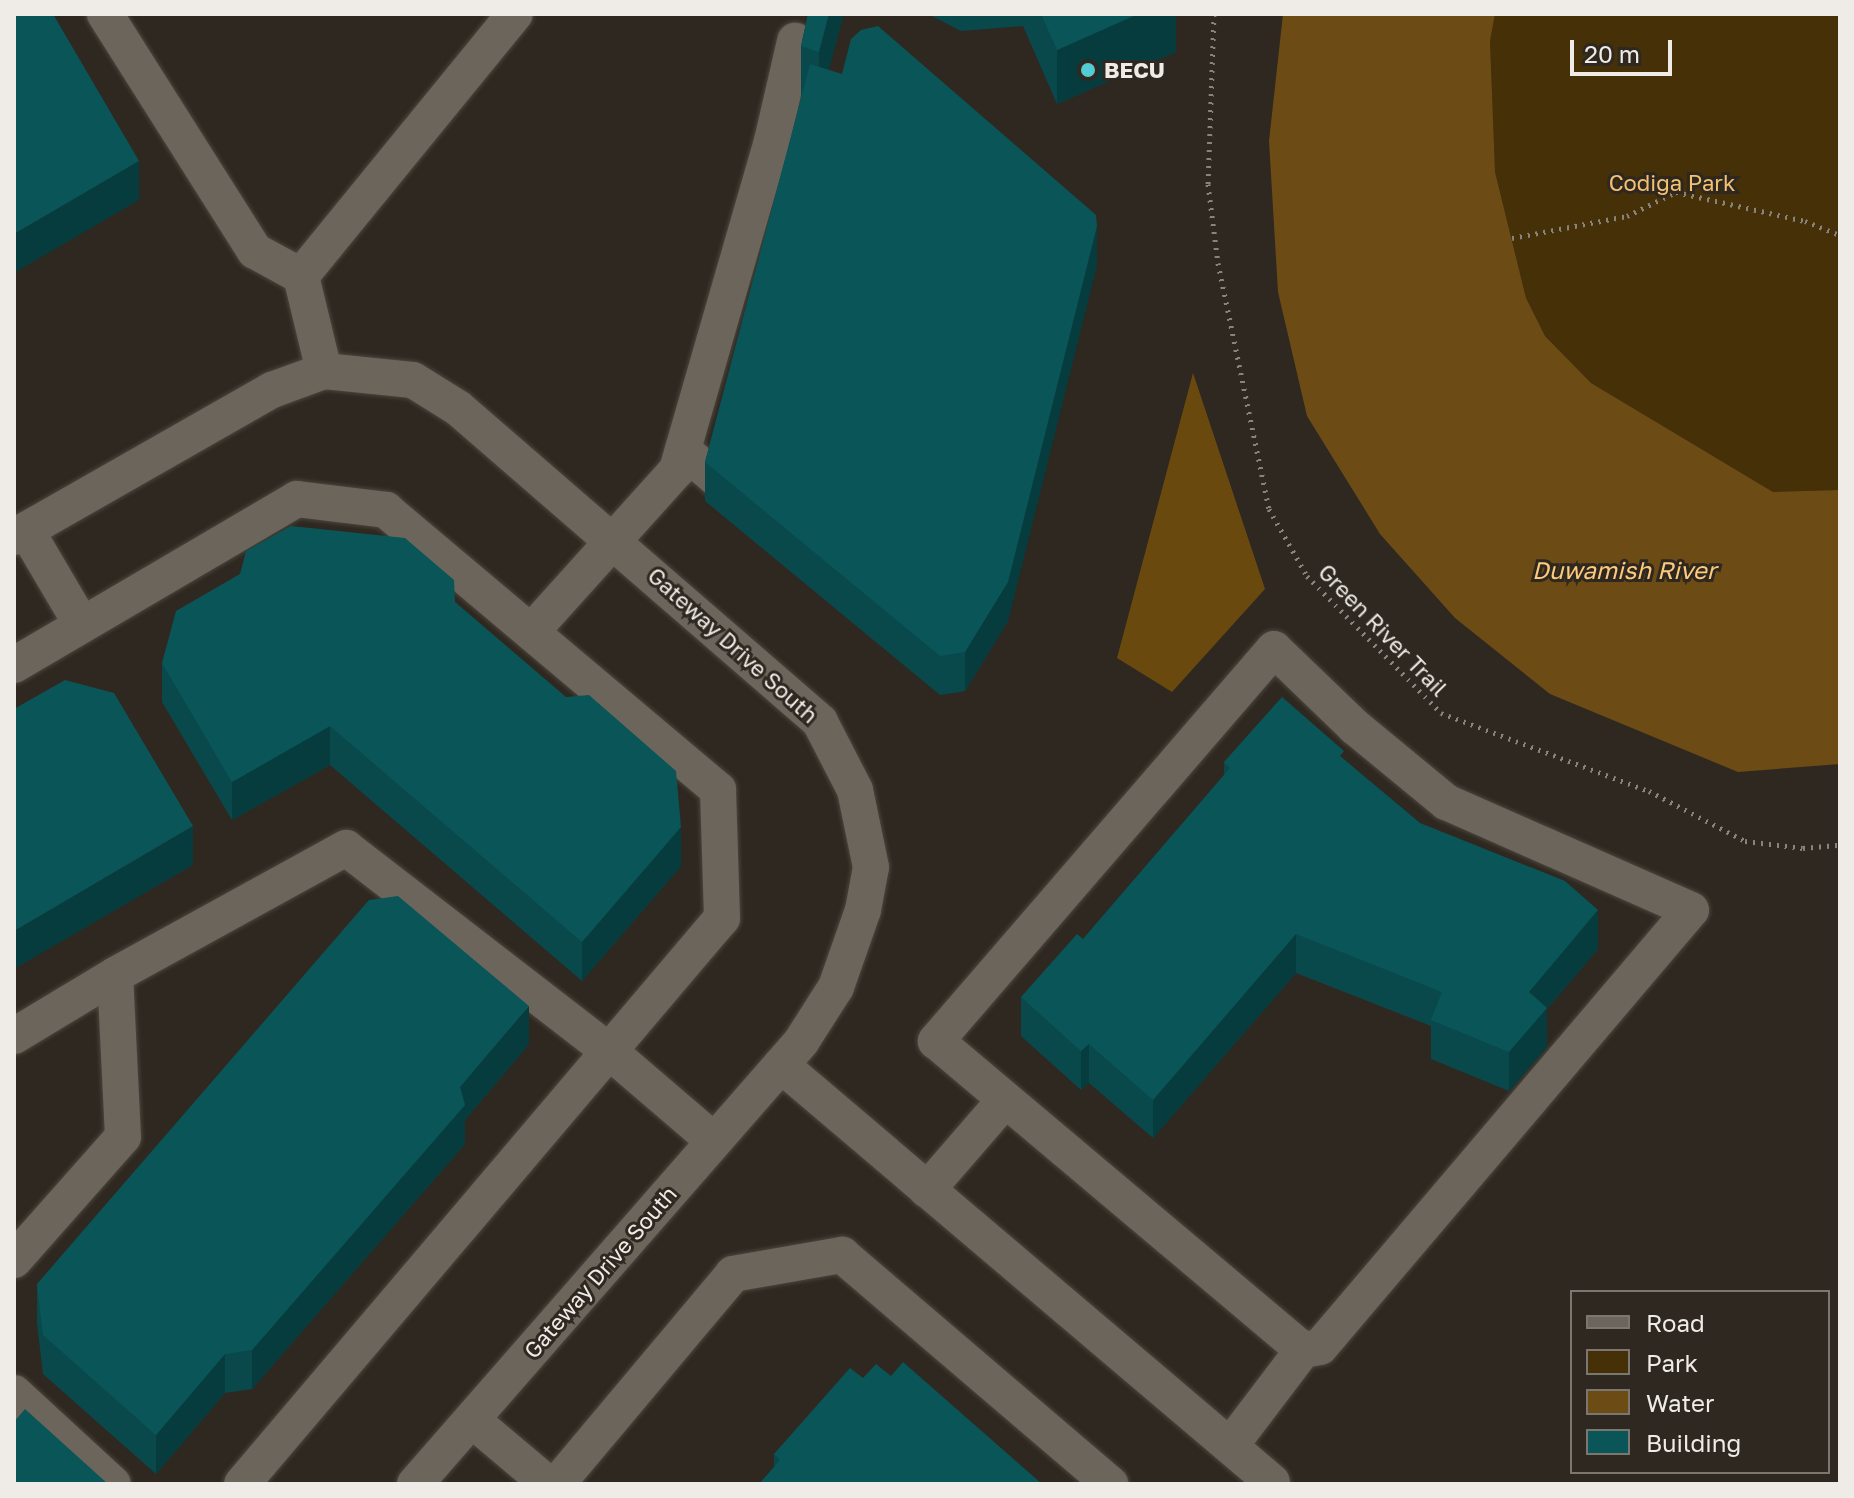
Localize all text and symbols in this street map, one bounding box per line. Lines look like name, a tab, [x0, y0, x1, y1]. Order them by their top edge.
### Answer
scale bar	[1574, 24, 1676, 74]
text: 20 m	[1584, 39, 1640, 68]
place label: BECU	[1104, 57, 1165, 83]
marker: BECU	[1079, 61, 1097, 79]
park label: Codiga Park	[1609, 170, 1735, 196]
water label: Duwamish River	[1532, 556, 1716, 584]
street label: Green River Trail	[1313, 558, 1453, 702]
street label: Gateway Drive South	[643, 562, 823, 728]
street label: Gateway Drive South	[518, 1181, 682, 1363]
legend	[1570, 1290, 1830, 1474]
text: Road	[1646, 1308, 1705, 1337]
text: Park	[1646, 1348, 1698, 1377]
text: Water	[1646, 1388, 1714, 1417]
text: Building	[1646, 1428, 1741, 1457]

